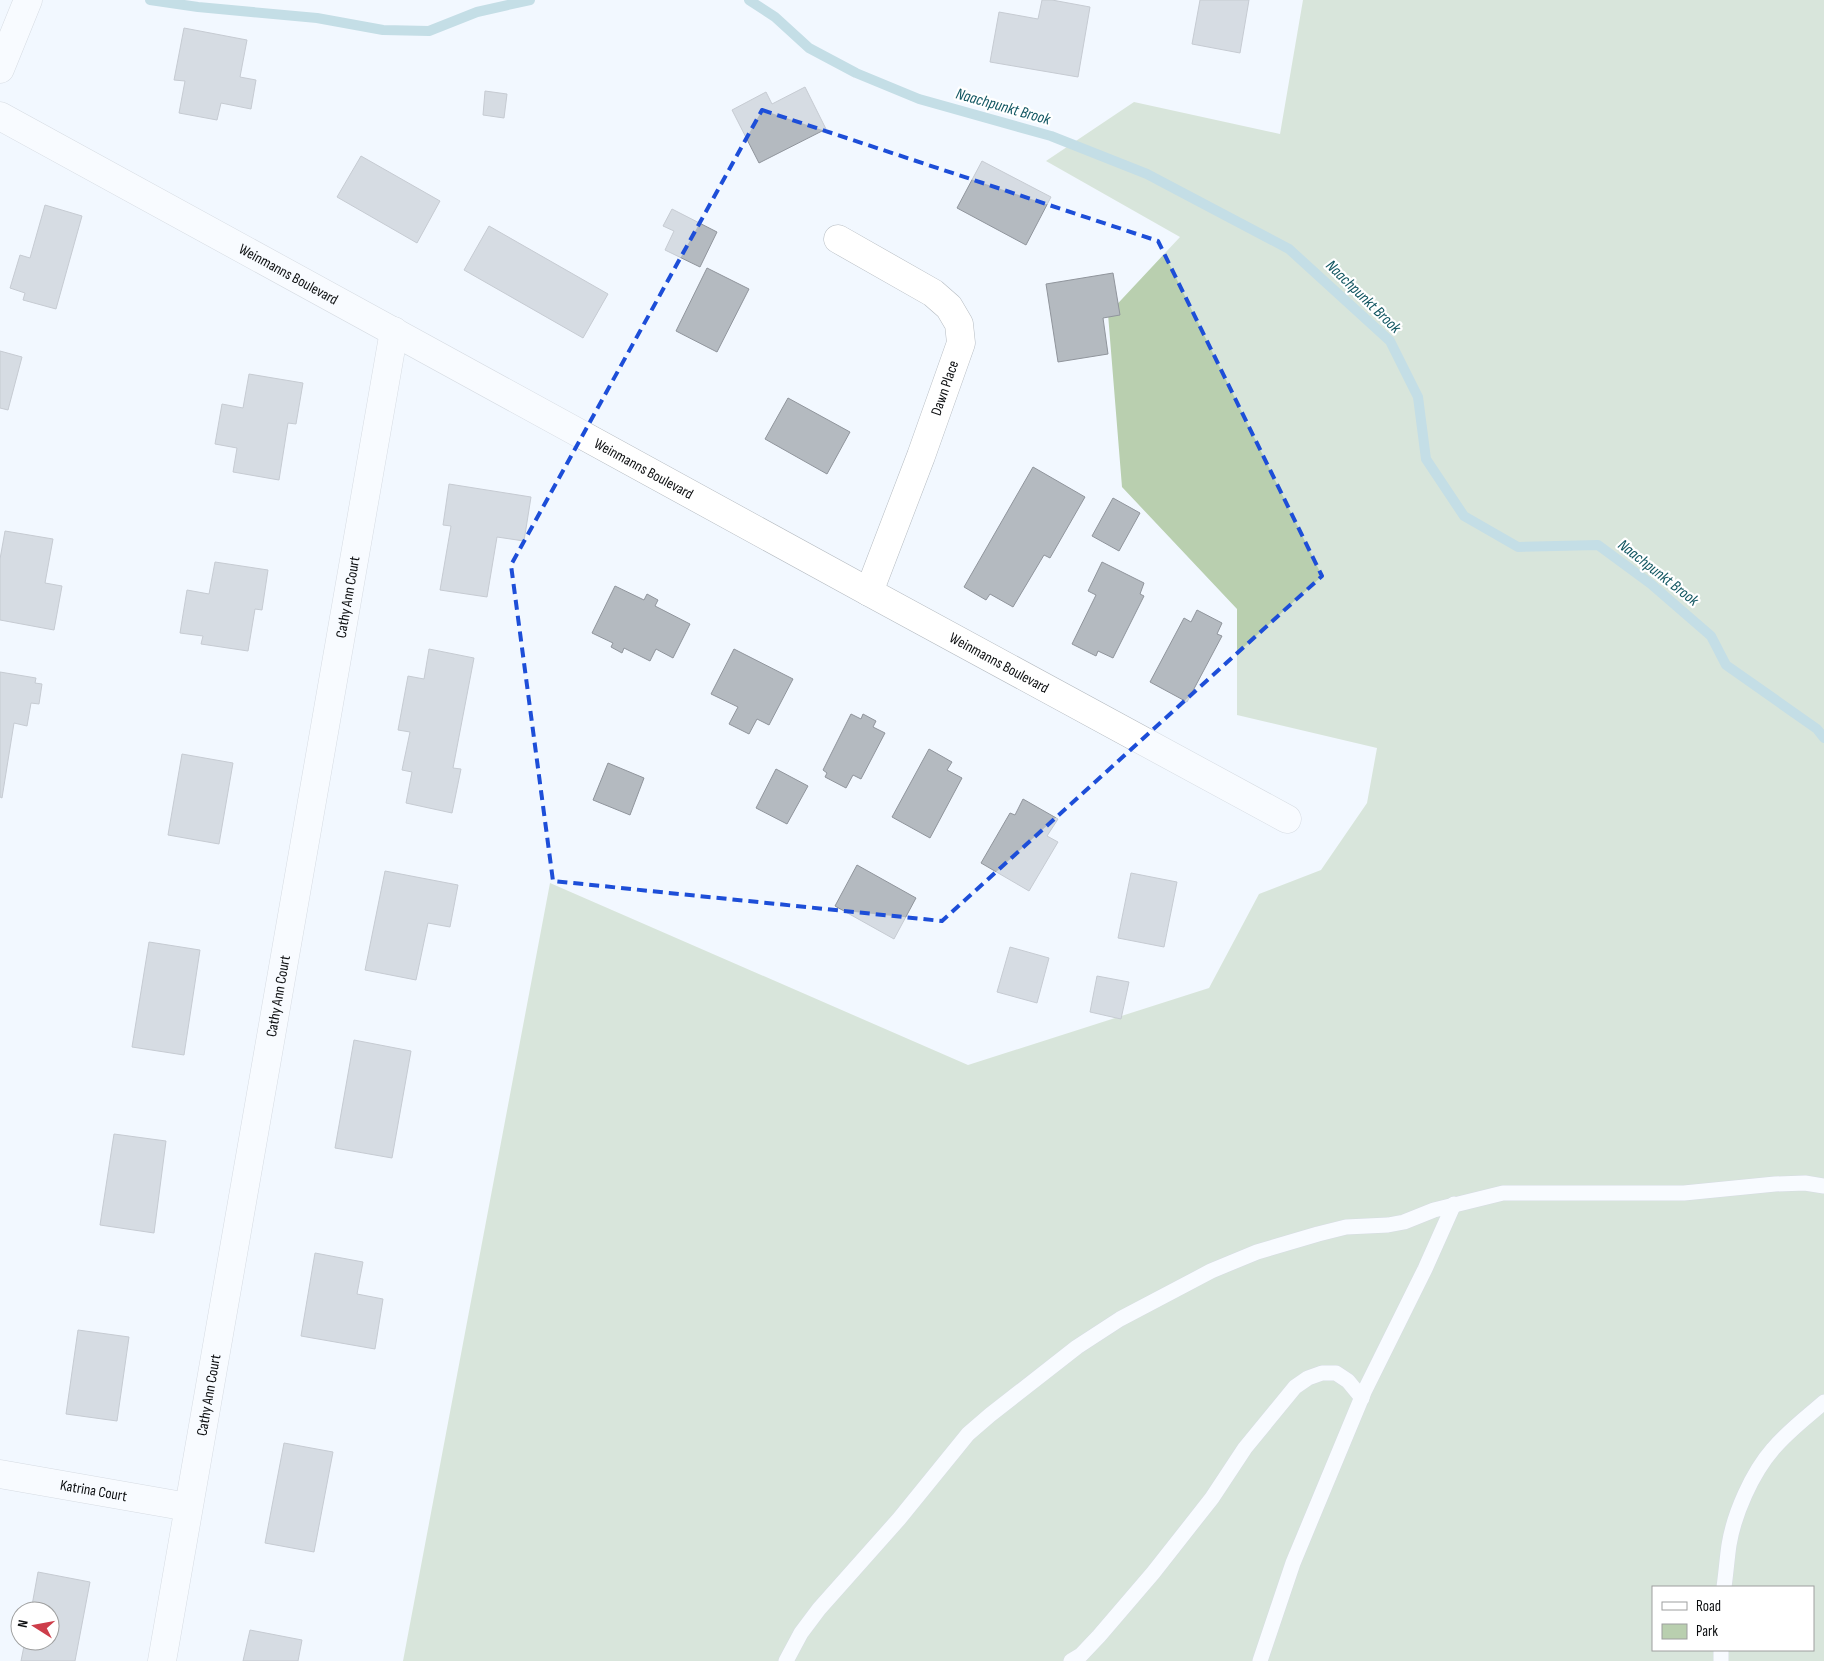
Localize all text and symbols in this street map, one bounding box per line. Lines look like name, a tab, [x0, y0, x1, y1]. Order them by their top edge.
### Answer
water label: Naachpunkt Brook	[954, 84, 1053, 130]
street label: Weinmanns Boulevard	[236, 239, 342, 309]
water label: Naachpunkt Brook	[1321, 256, 1405, 338]
street label: Dawn Place	[927, 358, 963, 418]
street label: Weinmanns Boulevard	[591, 434, 697, 503]
water label: Naachpunkt Brook	[1614, 536, 1703, 611]
street label: Cathy Ann Court	[331, 554, 364, 639]
street label: Weinmanns Boulevard	[946, 628, 1052, 697]
street label: Cathy Ann Court	[262, 953, 295, 1038]
street label: Cathy Ann Court	[192, 1352, 225, 1437]
street label: Katrina Court	[59, 1475, 129, 1506]
legend	[1652, 1586, 1814, 1651]
text: Road	[1696, 1597, 1721, 1616]
north arrow	[10, 1601, 60, 1651]
text: N	[14, 1618, 32, 1629]
text: Park	[1696, 1622, 1718, 1641]

